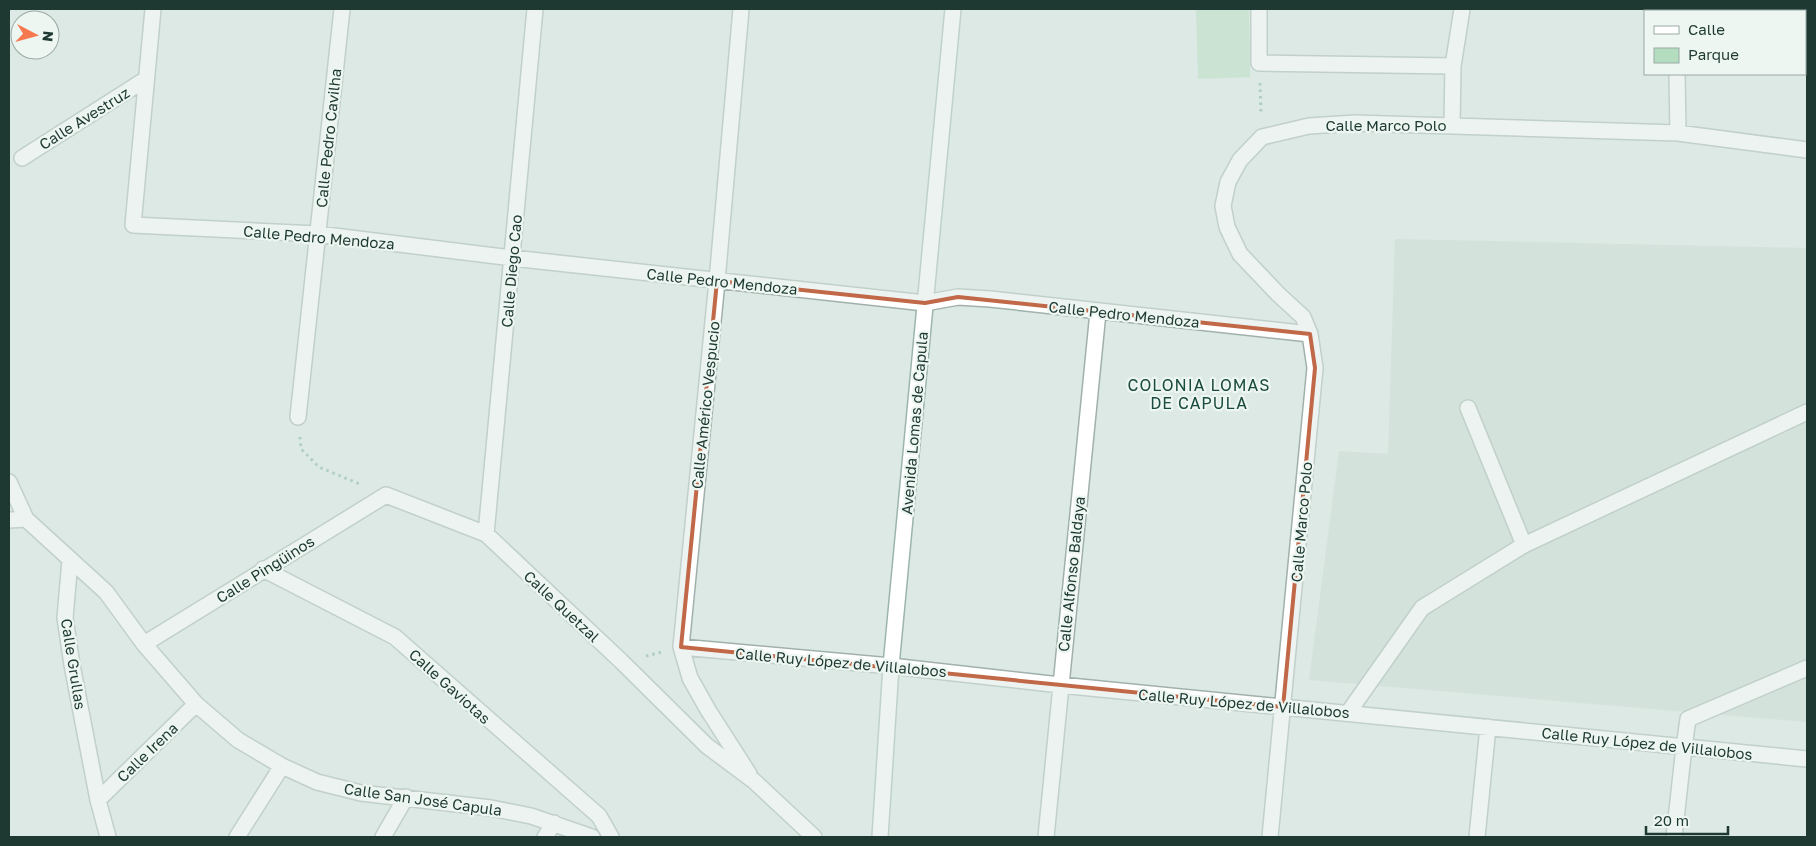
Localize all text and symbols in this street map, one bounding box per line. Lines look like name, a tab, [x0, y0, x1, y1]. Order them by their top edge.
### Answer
north arrow	[10, 10, 60, 60]
legend	[1644, 10, 1806, 75]
text: Calle	[1688, 20, 1725, 38]
text: N	[39, 30, 57, 43]
text: Parque	[1688, 45, 1739, 63]
street label: Calle Pedro Cavilha	[312, 67, 344, 209]
street label: Calle Avestruz	[36, 83, 133, 153]
street label: Calle Marco Polo	[1326, 116, 1446, 134]
street label: Calle Diego Cao	[497, 214, 525, 328]
street label: Calle Pedro Mendoza	[243, 221, 395, 253]
street label: Calle Pedro Mendoza	[646, 264, 798, 298]
street label: Calle Pedro Mendoza	[1048, 297, 1200, 331]
street label: Calle Américo Vespucio	[687, 320, 723, 490]
street label: Avenida Lomas de Capula	[897, 331, 931, 515]
district label: COLONIA LOMAS DE CAPULA	[1128, 375, 1270, 413]
street label: Calle Marco Polo	[1287, 461, 1315, 583]
street label: Calle Alfonso Baldaya	[1054, 495, 1088, 653]
street label: Calle Pingüinos	[213, 532, 317, 606]
street label: Calle Quetzal	[521, 566, 604, 646]
street label: Calle Grullas	[58, 617, 90, 711]
street label: Calle Ruy López de Villalobos	[735, 644, 947, 680]
street label: Calle Gaviotas	[406, 645, 494, 727]
street label: Calle Ruy López de Villalobos	[1138, 685, 1350, 721]
street label: Calle Irena	[113, 719, 181, 785]
street label: Calle Ruy López de Villalobos	[1541, 723, 1753, 763]
street label: Calle San José Capula	[343, 779, 503, 819]
scale bar	[1646, 804, 1728, 836]
text: 20 m	[1654, 811, 1689, 829]

